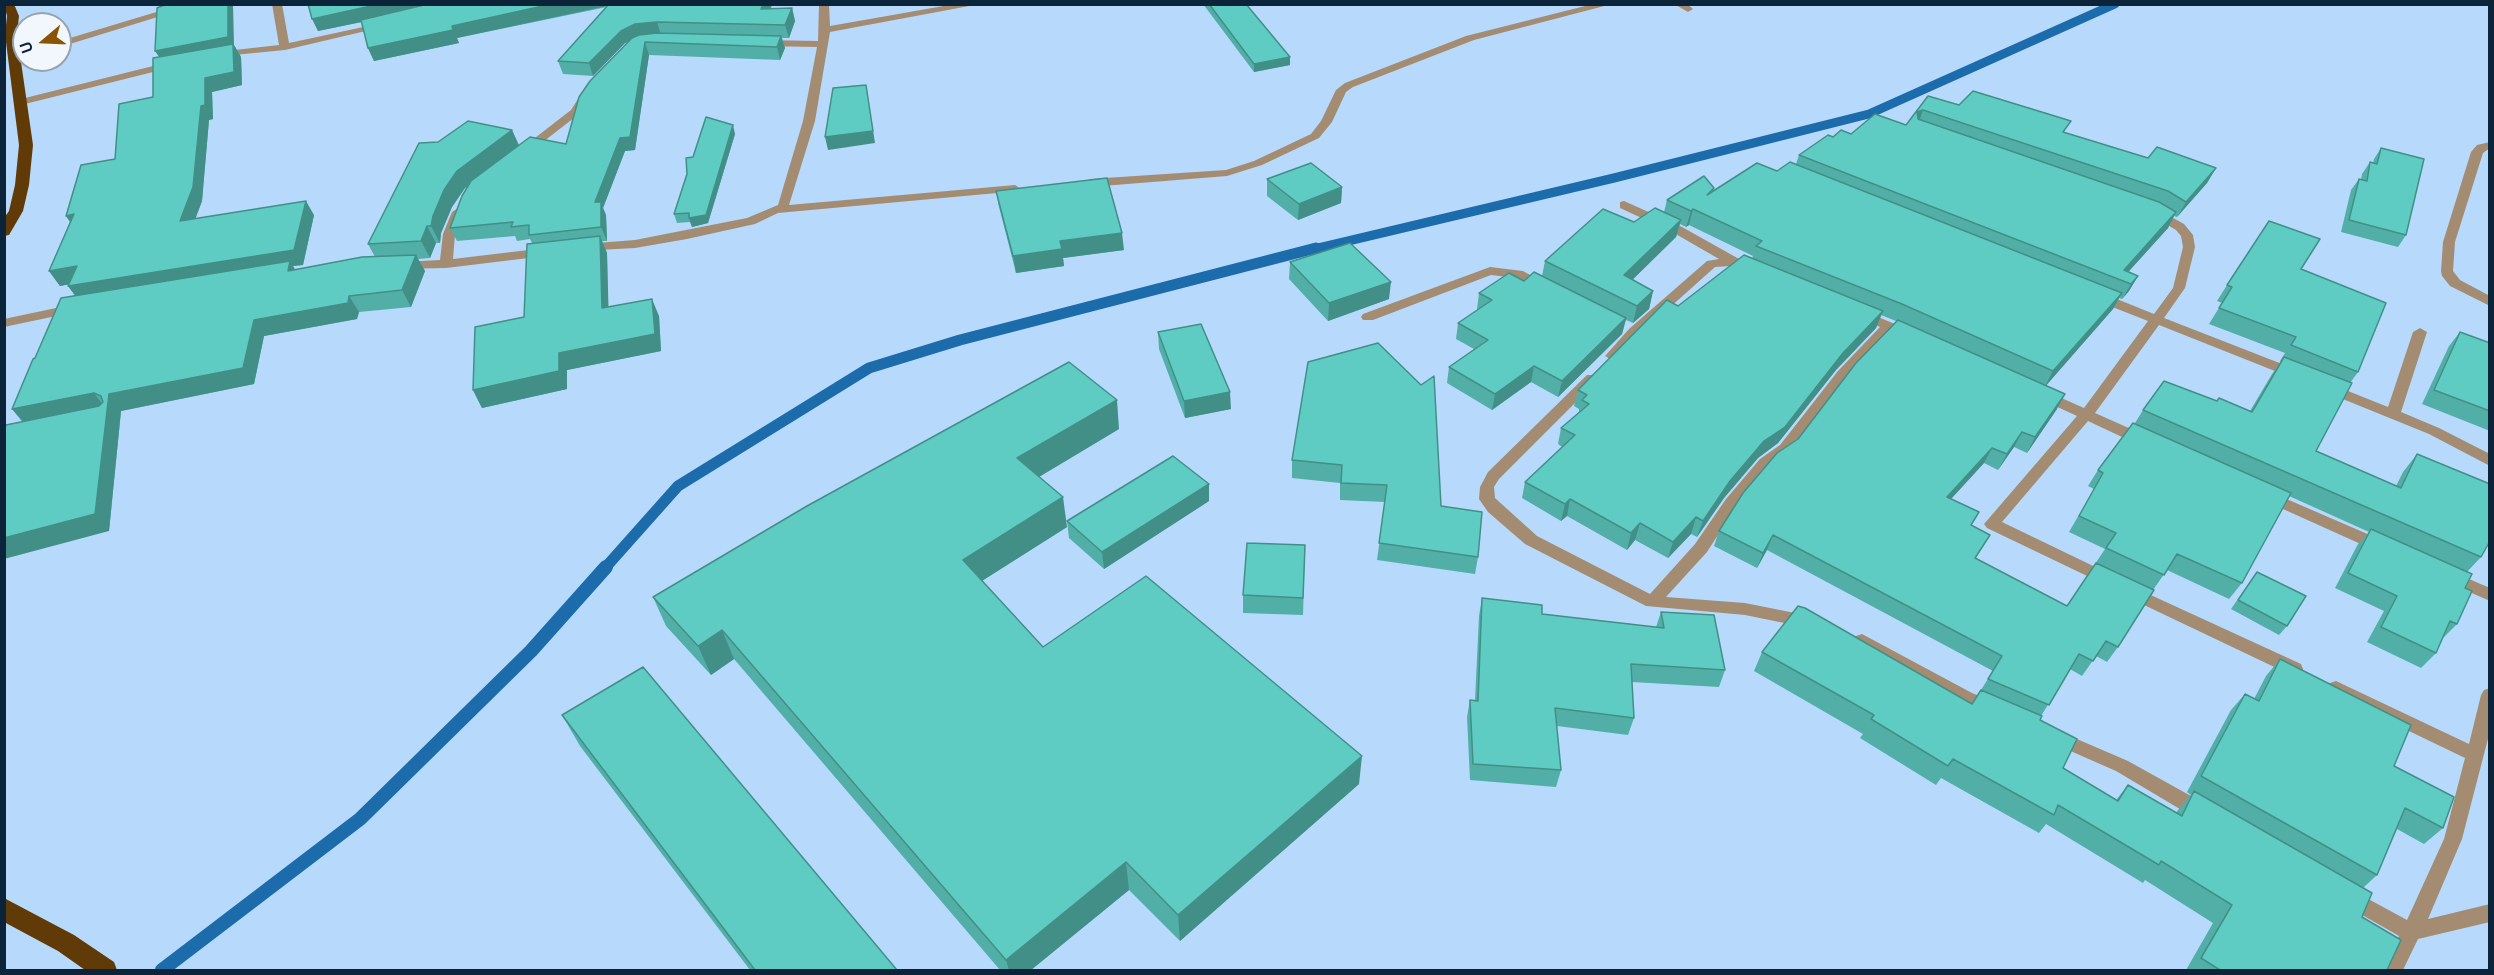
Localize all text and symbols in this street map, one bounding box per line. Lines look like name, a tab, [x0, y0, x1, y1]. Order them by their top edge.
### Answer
north arrow	[12, 12, 72, 72]
text: U	[15, 39, 38, 56]

